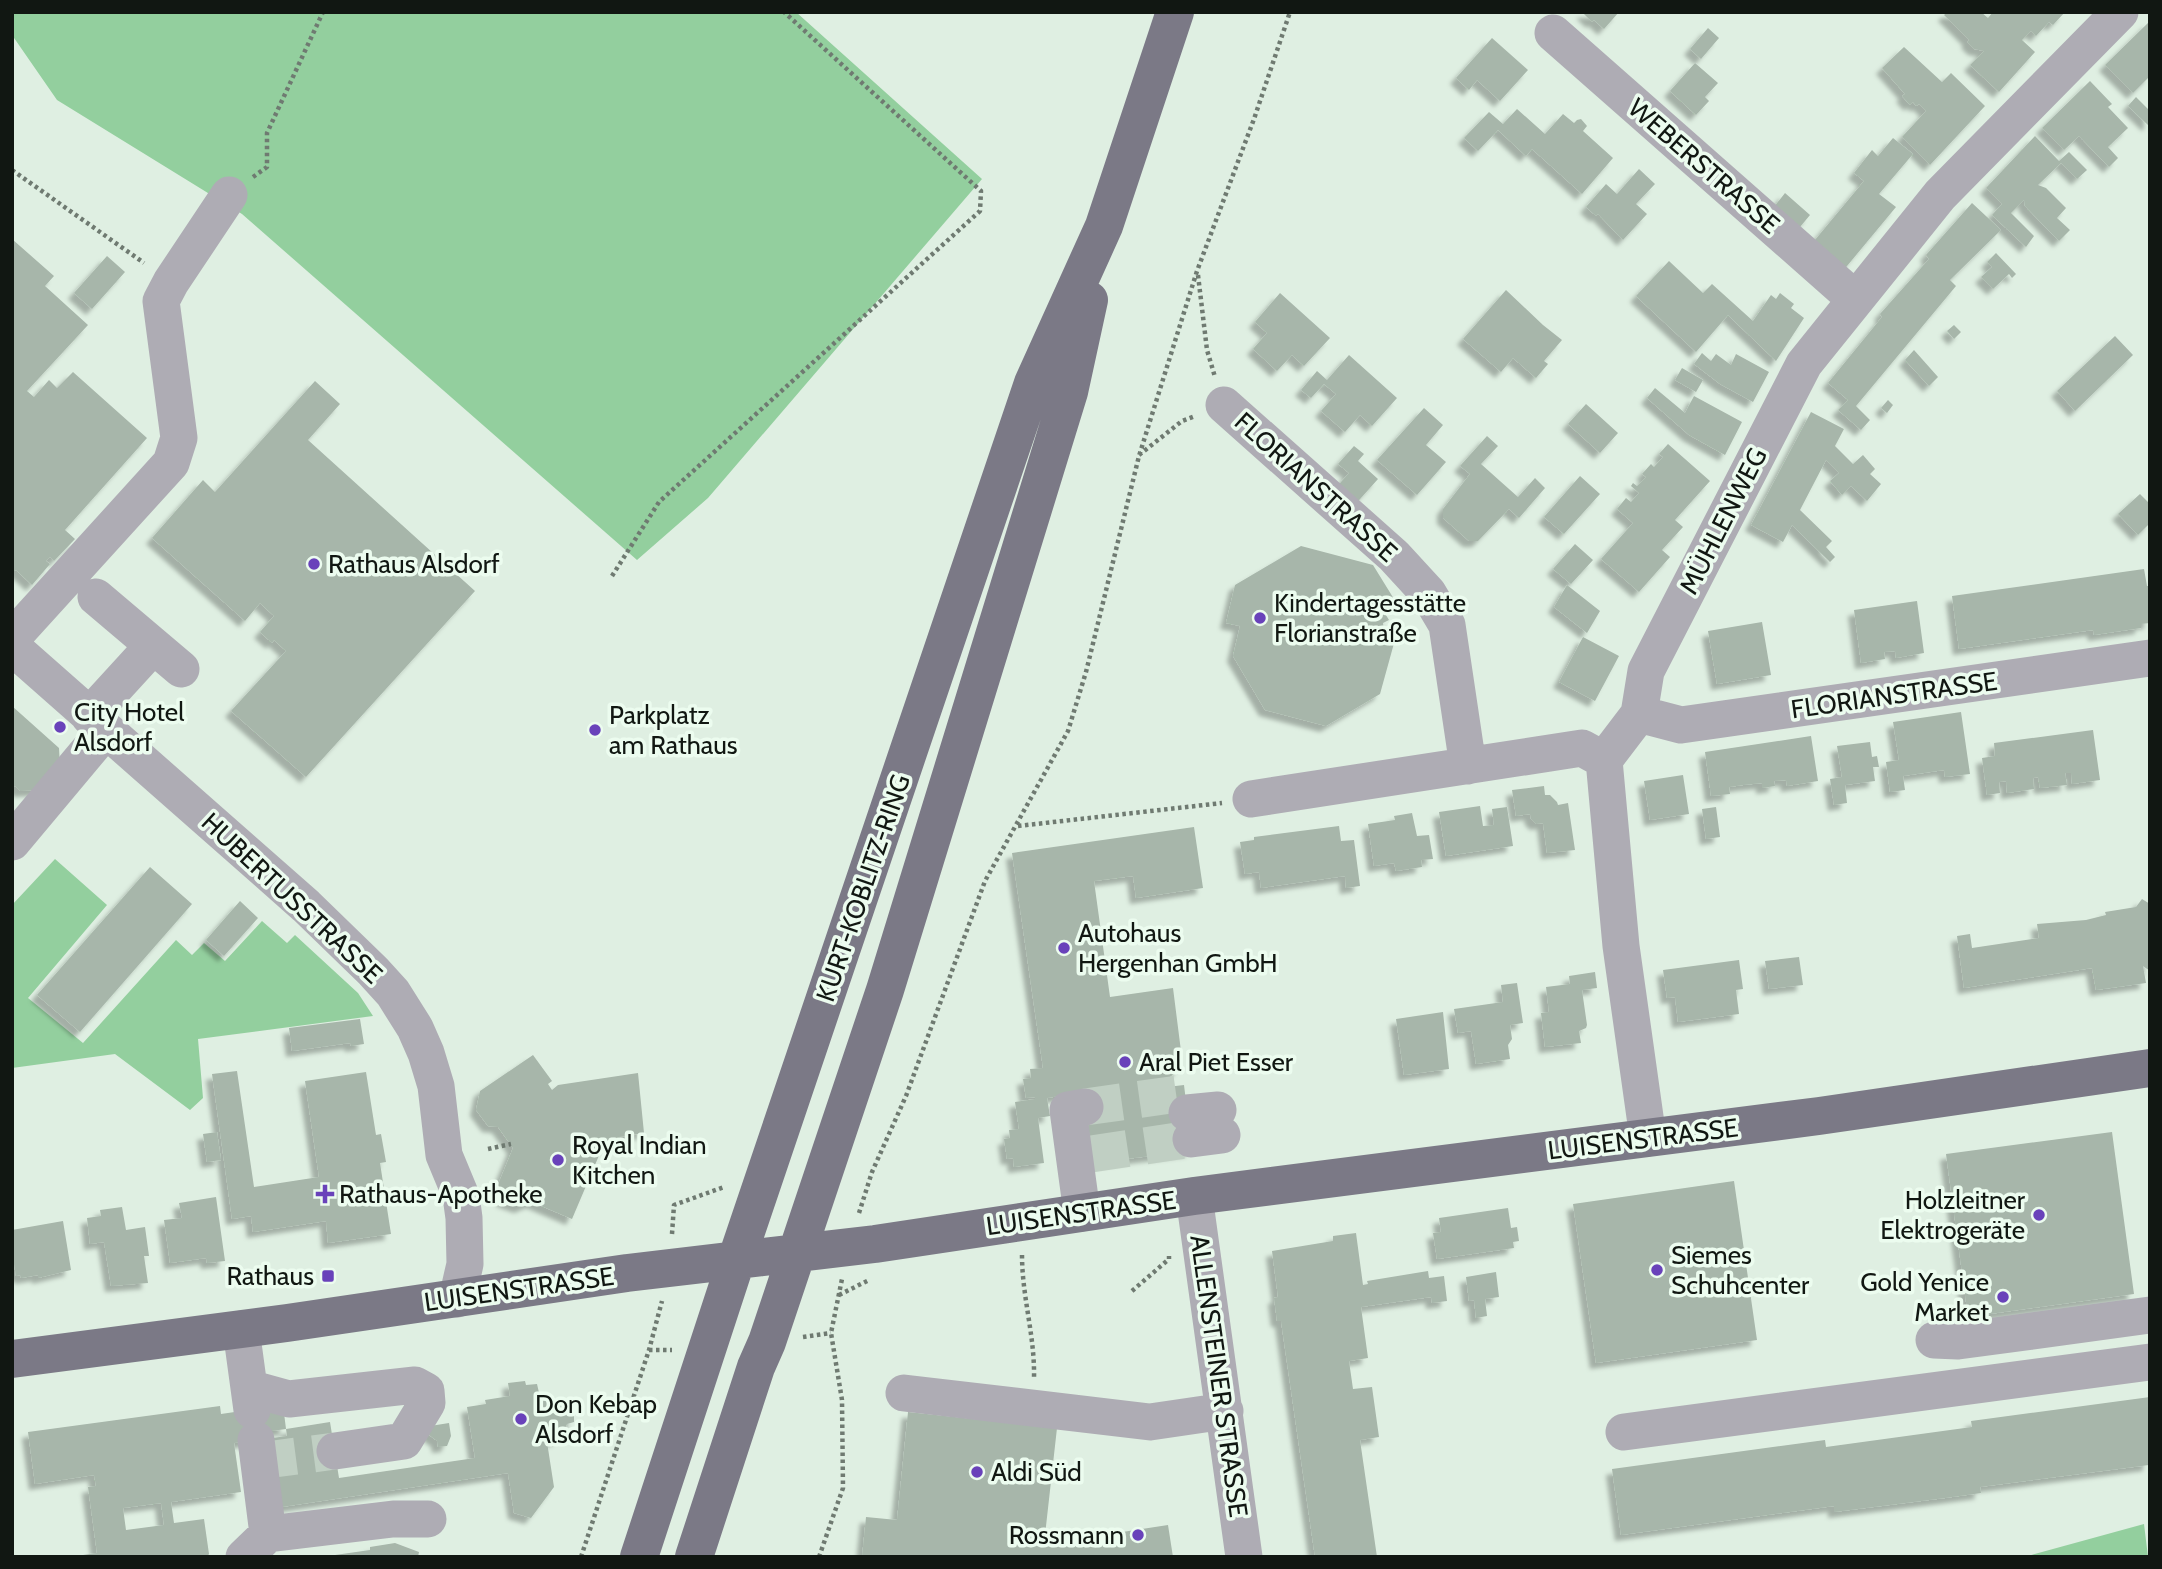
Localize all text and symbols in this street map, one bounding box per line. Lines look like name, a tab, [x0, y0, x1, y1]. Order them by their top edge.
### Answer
street label: WEBERSTRASSE	[1622, 92, 1786, 240]
street label: FLORIANSTRASSE	[1228, 405, 1404, 569]
street label: MÜHLENWEG	[1672, 442, 1774, 600]
place label: Rathaus Alsdorf	[328, 548, 500, 580]
marker: Rathaus Alsdorf	[306, 556, 322, 572]
place label: Kindertagesstätte Florianstraße	[1274, 587, 1466, 649]
marker: Kindertagesstätte Florianstraße	[1252, 610, 1268, 626]
street label: FLORIANSTRASSE	[1789, 665, 1999, 725]
place label: City Hotel Alsdorf	[74, 696, 184, 758]
place label: Parkplatz am Rathaus	[609, 699, 738, 761]
marker: City Hotel Alsdorf	[52, 719, 68, 735]
marker: Parkplatz am Rathaus	[587, 722, 603, 738]
street label: KURT-KOBLITZ-RING	[809, 770, 917, 1006]
street label: HUBERTUSSTRASSE	[195, 806, 389, 990]
place label: Autohaus Hergenhan GmbH	[1078, 917, 1278, 979]
marker: Autohaus Hergenhan GmbH	[1056, 940, 1072, 956]
place label: Aral Piet Esser	[1139, 1046, 1294, 1078]
marker: Aral Piet Esser	[1117, 1054, 1133, 1070]
street label: LUISENSTRASSE	[1546, 1111, 1740, 1167]
place label: Royal Indian Kitchen	[572, 1129, 707, 1191]
marker: Royal Indian Kitchen	[550, 1152, 566, 1168]
place label: Rathaus-Apotheke	[339, 1178, 543, 1210]
street label: LUISENSTRASSE	[984, 1184, 1178, 1242]
place label: Holzleitner Elektrogeräte	[1880, 1184, 2026, 1246]
marker: Rathaus-Apotheke	[317, 1186, 333, 1202]
marker: Holzleitner Elektrogeräte	[2031, 1207, 2047, 1223]
street label: ALLENSTEINER STRASSE	[1183, 1233, 1255, 1519]
place label: Siemes Schuhcenter	[1671, 1239, 1810, 1301]
place label: Rathaus	[227, 1260, 314, 1292]
street label: LUISENSTRASSE	[422, 1260, 616, 1318]
marker: Siemes Schuhcenter	[1649, 1262, 1665, 1278]
place label: Gold Yenice Market	[1860, 1266, 1989, 1328]
marker: Rathaus	[320, 1268, 336, 1284]
marker: Gold Yenice Market	[1995, 1289, 2011, 1305]
place label: Don Kebap Alsdorf	[535, 1388, 657, 1450]
marker: Don Kebap Alsdorf	[513, 1411, 529, 1427]
place label: Aldi Süd	[991, 1456, 1082, 1488]
marker: Aldi Süd	[969, 1464, 985, 1480]
place label: Rossmann	[1009, 1519, 1124, 1551]
marker: Rossmann	[1130, 1527, 1146, 1543]

